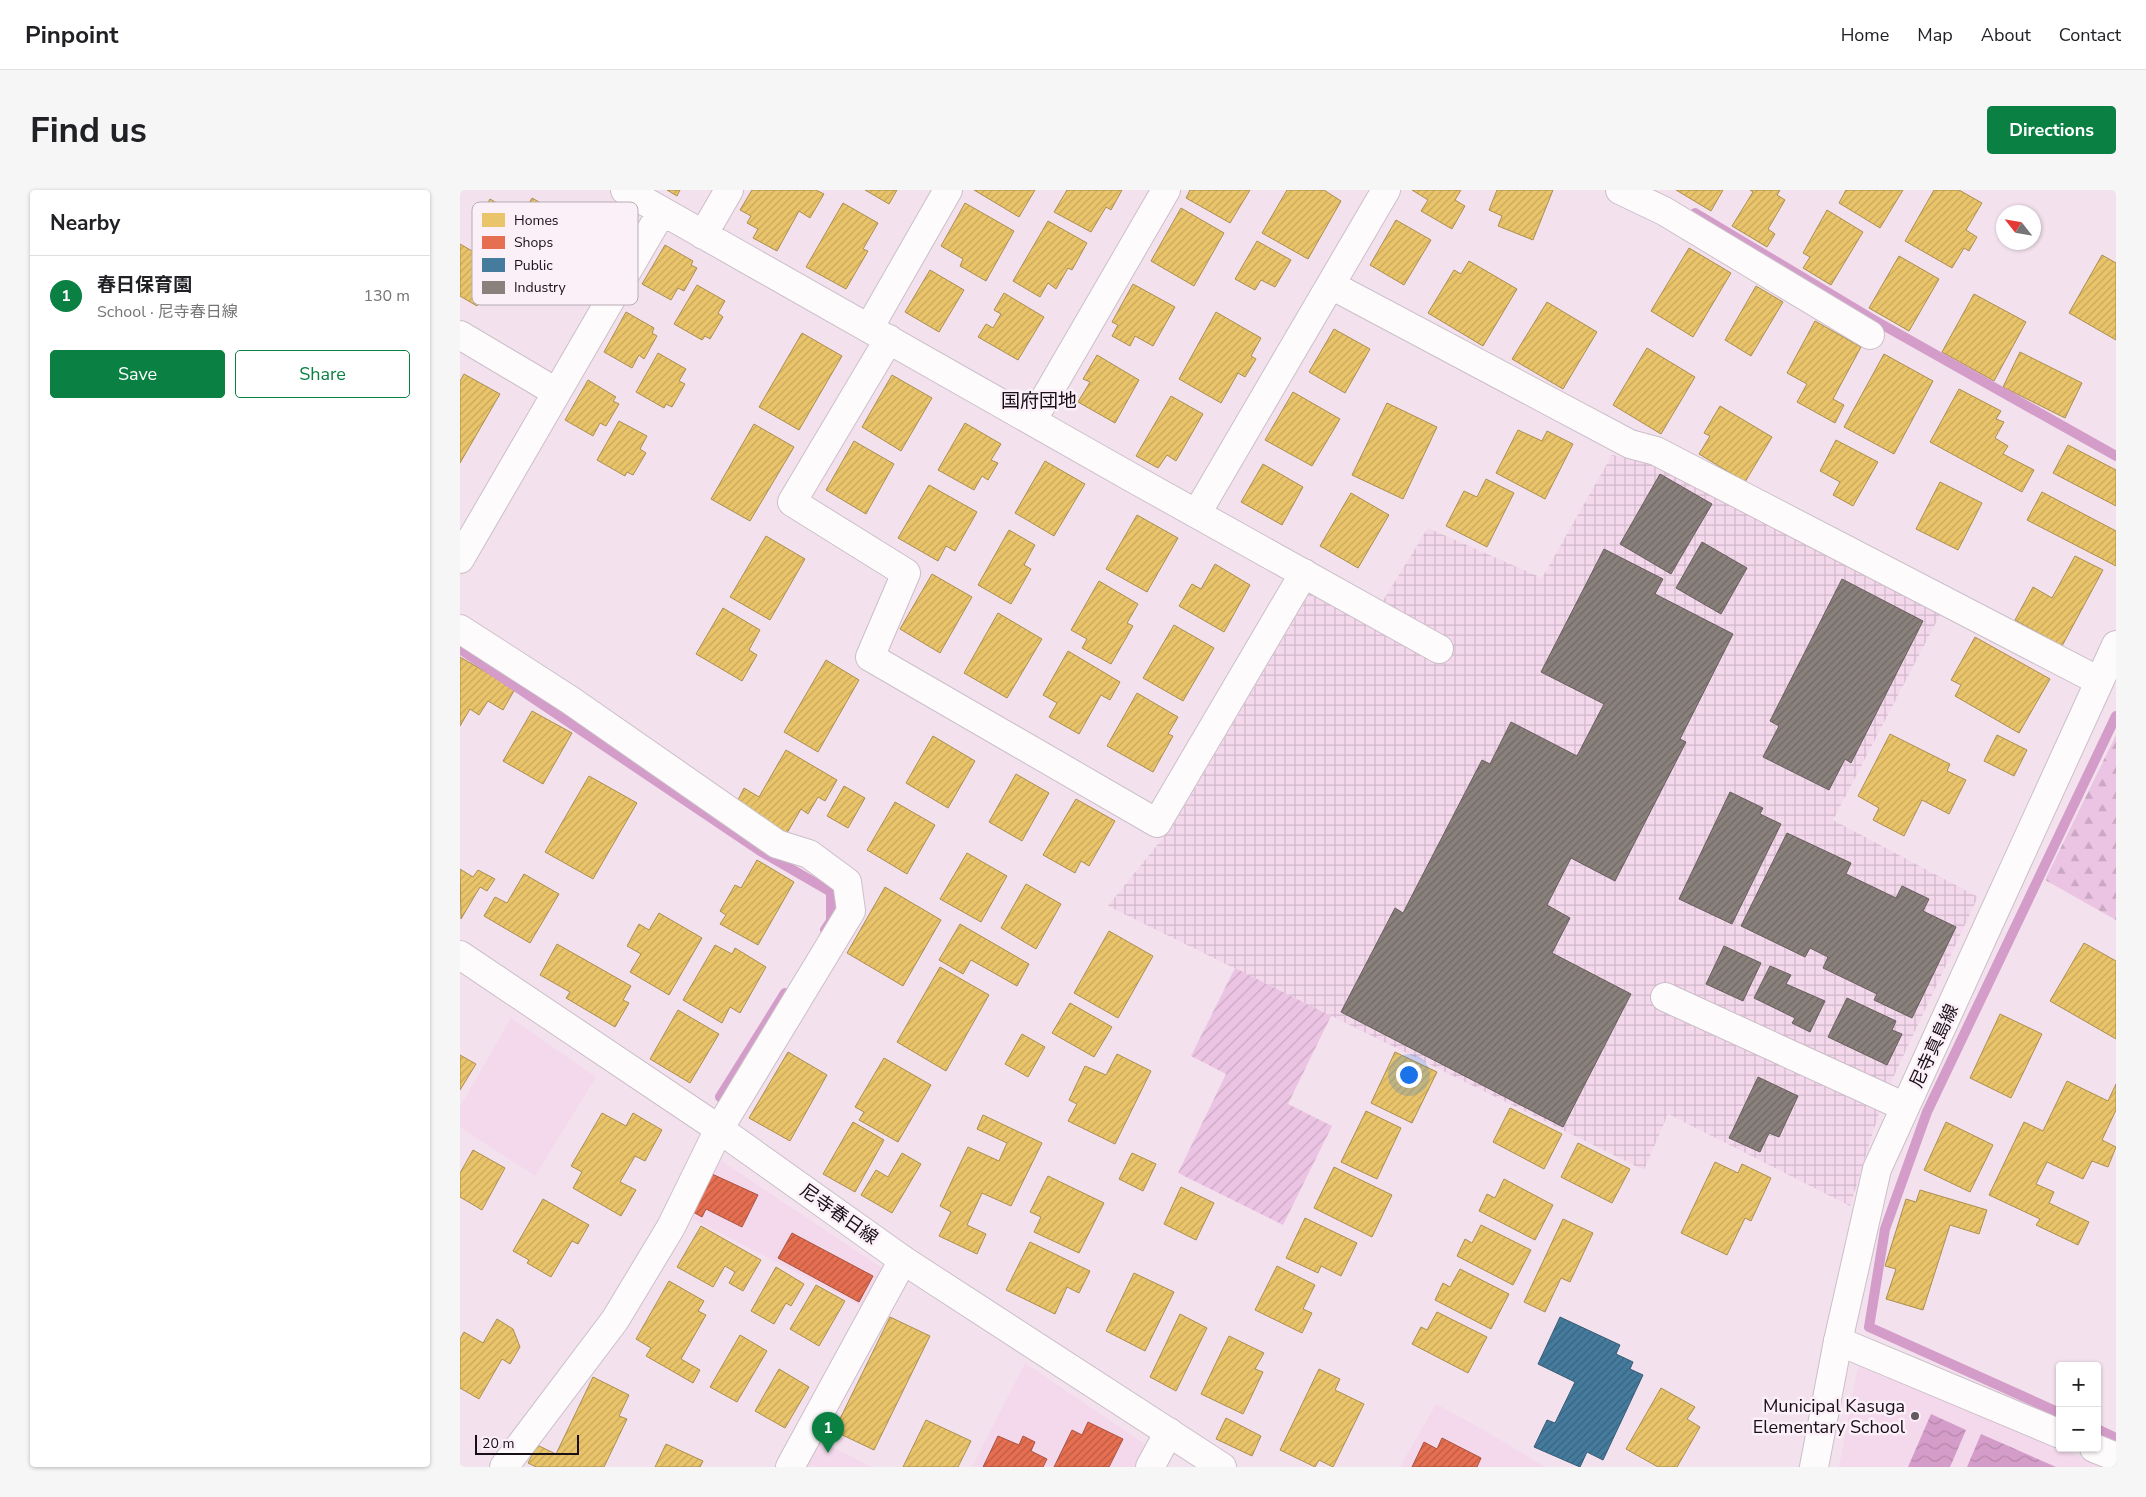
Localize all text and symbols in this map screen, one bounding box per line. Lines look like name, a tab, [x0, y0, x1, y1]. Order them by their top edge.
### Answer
text: Pinpoint	[25, 19, 118, 51]
text: Home	[1841, 23, 1889, 47]
text: Map	[1917, 23, 1953, 47]
text: About	[1981, 23, 2031, 47]
text: Contact	[2059, 23, 2121, 47]
button: Directions	[1987, 106, 2116, 154]
text: Find us	[30, 107, 147, 154]
legend	[472, 202, 638, 305]
north arrow	[1996, 205, 2041, 250]
text: Nearby	[50, 209, 120, 237]
text: Homes	[514, 211, 559, 230]
text: Shops	[514, 233, 554, 252]
text: Public	[514, 256, 553, 275]
text: 春日保育園	[97, 272, 192, 298]
text: Industry	[514, 278, 567, 297]
text: 1	[61, 285, 71, 307]
text: 130 m	[363, 285, 410, 307]
text: School · 尼寺春日線	[97, 301, 238, 323]
button: Save	[50, 350, 225, 398]
button: Share	[235, 350, 410, 398]
district label: 国府団地	[1001, 388, 1077, 414]
street label: 尼寺真島線	[1904, 1000, 1964, 1092]
your location	[1396, 1062, 1422, 1088]
street label: 尼寺春日線	[795, 1178, 883, 1250]
map controls	[2056, 1362, 2101, 1452]
button: +	[2056, 1362, 2101, 1407]
place label: Municipal Kasuga Elementary School	[1753, 1394, 1906, 1439]
button: −	[2056, 1407, 2101, 1452]
marker: Municipal Kasuga Elementary School	[1909, 1410, 1921, 1422]
pin: 1	[812, 1412, 844, 1453]
scale bar	[475, 1432, 579, 1455]
text: 20 m	[482, 1434, 514, 1453]

